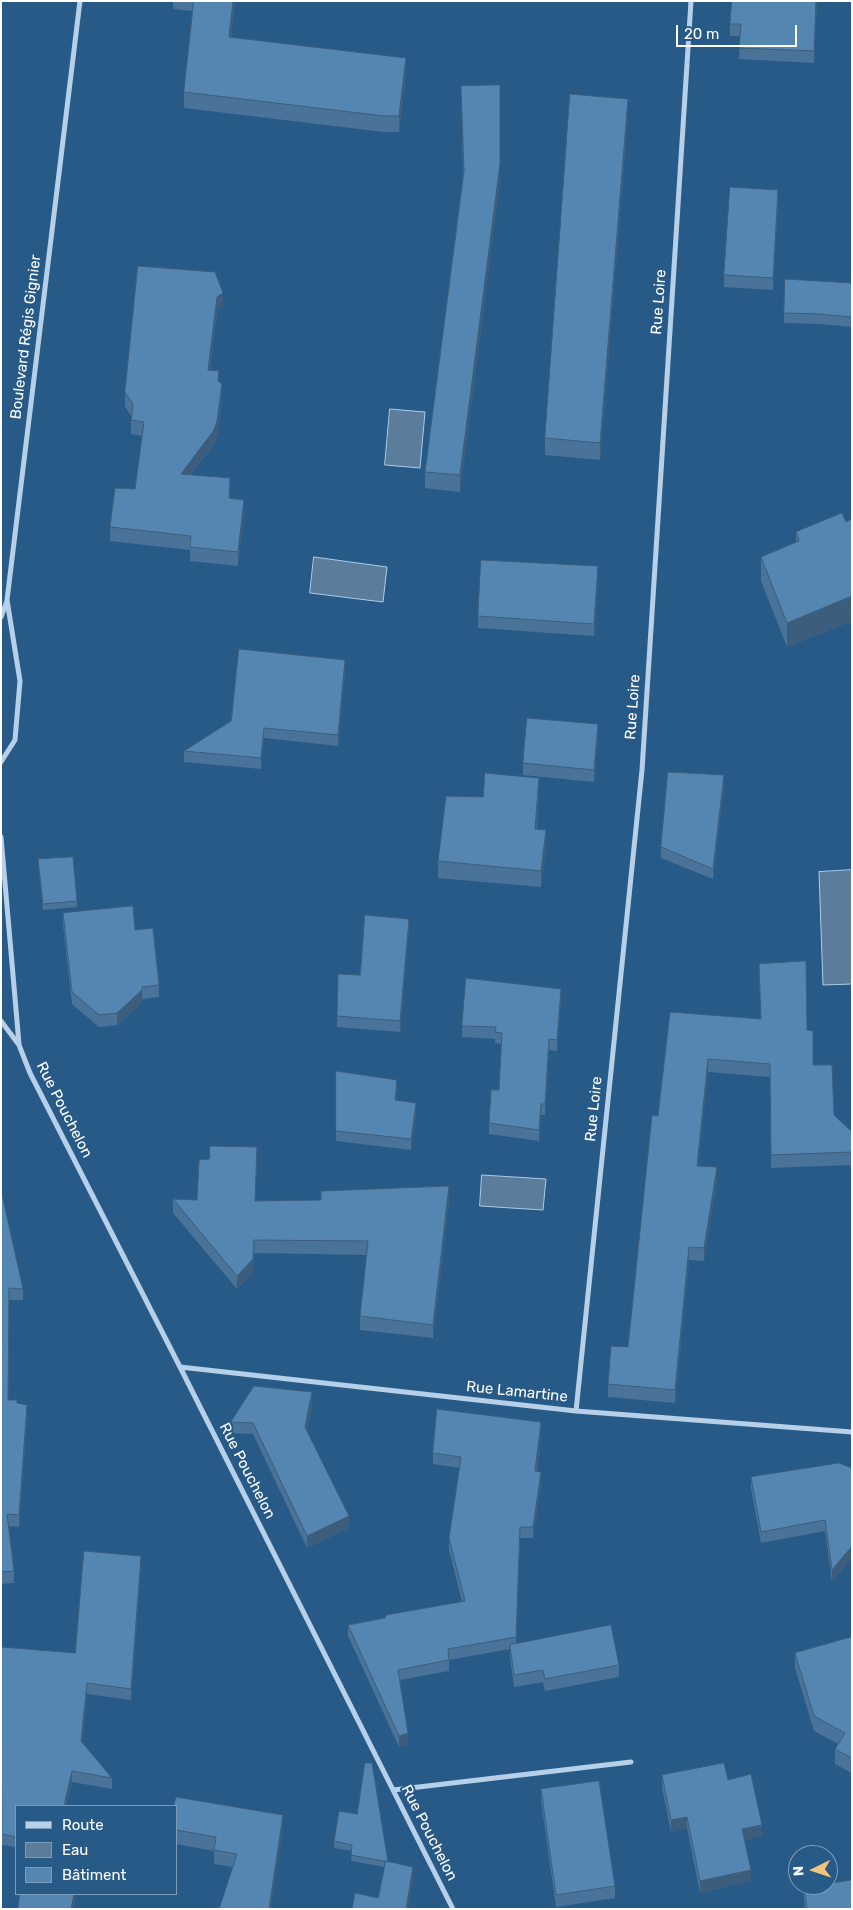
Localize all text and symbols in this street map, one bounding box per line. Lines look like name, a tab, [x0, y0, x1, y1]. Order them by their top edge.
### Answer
scale bar	[678, 15, 799, 47]
text: 20 m	[684, 25, 719, 43]
street label: Boulevard Régis Gignier	[7, 254, 45, 420]
street label: Rue Loire	[648, 269, 670, 335]
street label: Rue Loire	[622, 674, 644, 740]
street label: Rue Pouchelon	[32, 1059, 96, 1161]
street label: Rue Loire	[582, 1076, 606, 1142]
street label: Rue Lamartine	[465, 1378, 569, 1406]
street label: Rue Pouchelon	[215, 1420, 279, 1522]
street label: Rue Pouchelon	[397, 1782, 461, 1884]
legend	[15, 1805, 178, 1895]
text: Route	[62, 1816, 104, 1834]
text: Eau	[62, 1841, 88, 1859]
north arrow	[788, 1845, 838, 1895]
text: N	[790, 1865, 807, 1877]
text: Bâtiment	[62, 1866, 126, 1884]

